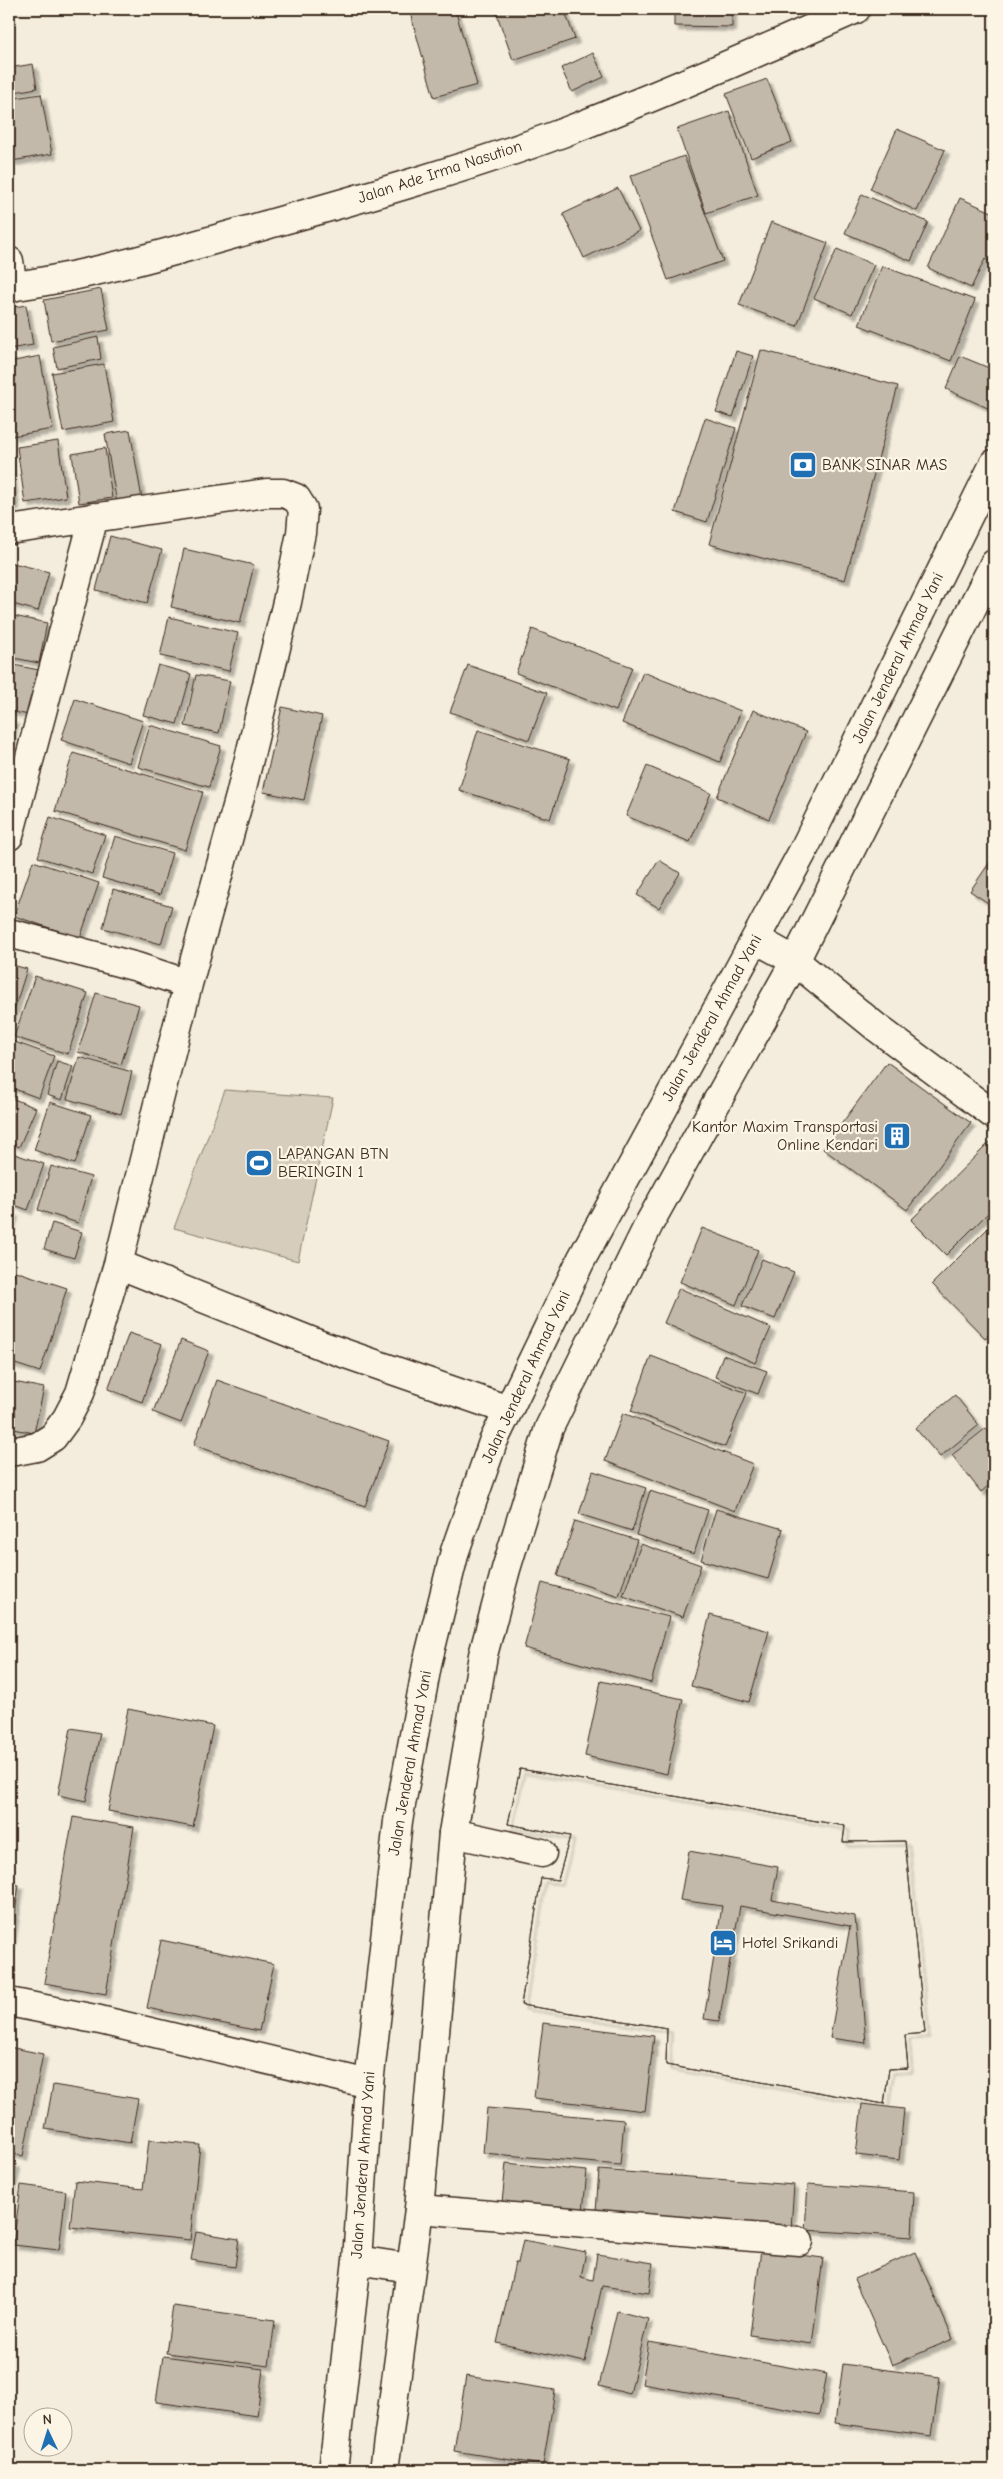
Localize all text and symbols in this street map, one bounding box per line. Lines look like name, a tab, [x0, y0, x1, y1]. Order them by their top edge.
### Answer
street label: Jalan Ade Irma Nasution	[356, 137, 524, 207]
bank icon: BANK SINAR MAS	[788, 450, 818, 480]
place label: BANK SINAR MAS	[822, 456, 948, 474]
street label: Jalan Jenderal Ahmad Yani	[849, 570, 947, 746]
street label: Jalan Jenderal Ahmad Yani	[659, 932, 765, 1104]
place label: Kantor Maxim Transportasi Online Kendari	[692, 1118, 878, 1154]
building icon: Kantor Maxim Transportasi Online Kendari	[882, 1121, 912, 1151]
place label: LAPANGAN BTN BERINGIN 1	[278, 1145, 389, 1181]
sports icon: LAPANGAN BTN BERINGIN 1	[244, 1148, 274, 1178]
street label: Jalan Jenderal Ahmad Yani	[478, 1288, 574, 1466]
street label: Jalan Jenderal Ahmad Yani	[385, 1669, 435, 1857]
hotel icon: Hotel Srikandi	[708, 1928, 738, 1958]
place label: Hotel Srikandi	[742, 1934, 838, 1952]
street label: Jalan Jenderal Ahmad Yani	[347, 2071, 379, 2259]
north arrow	[22, 2406, 72, 2456]
text: N	[42, 2411, 52, 2428]

